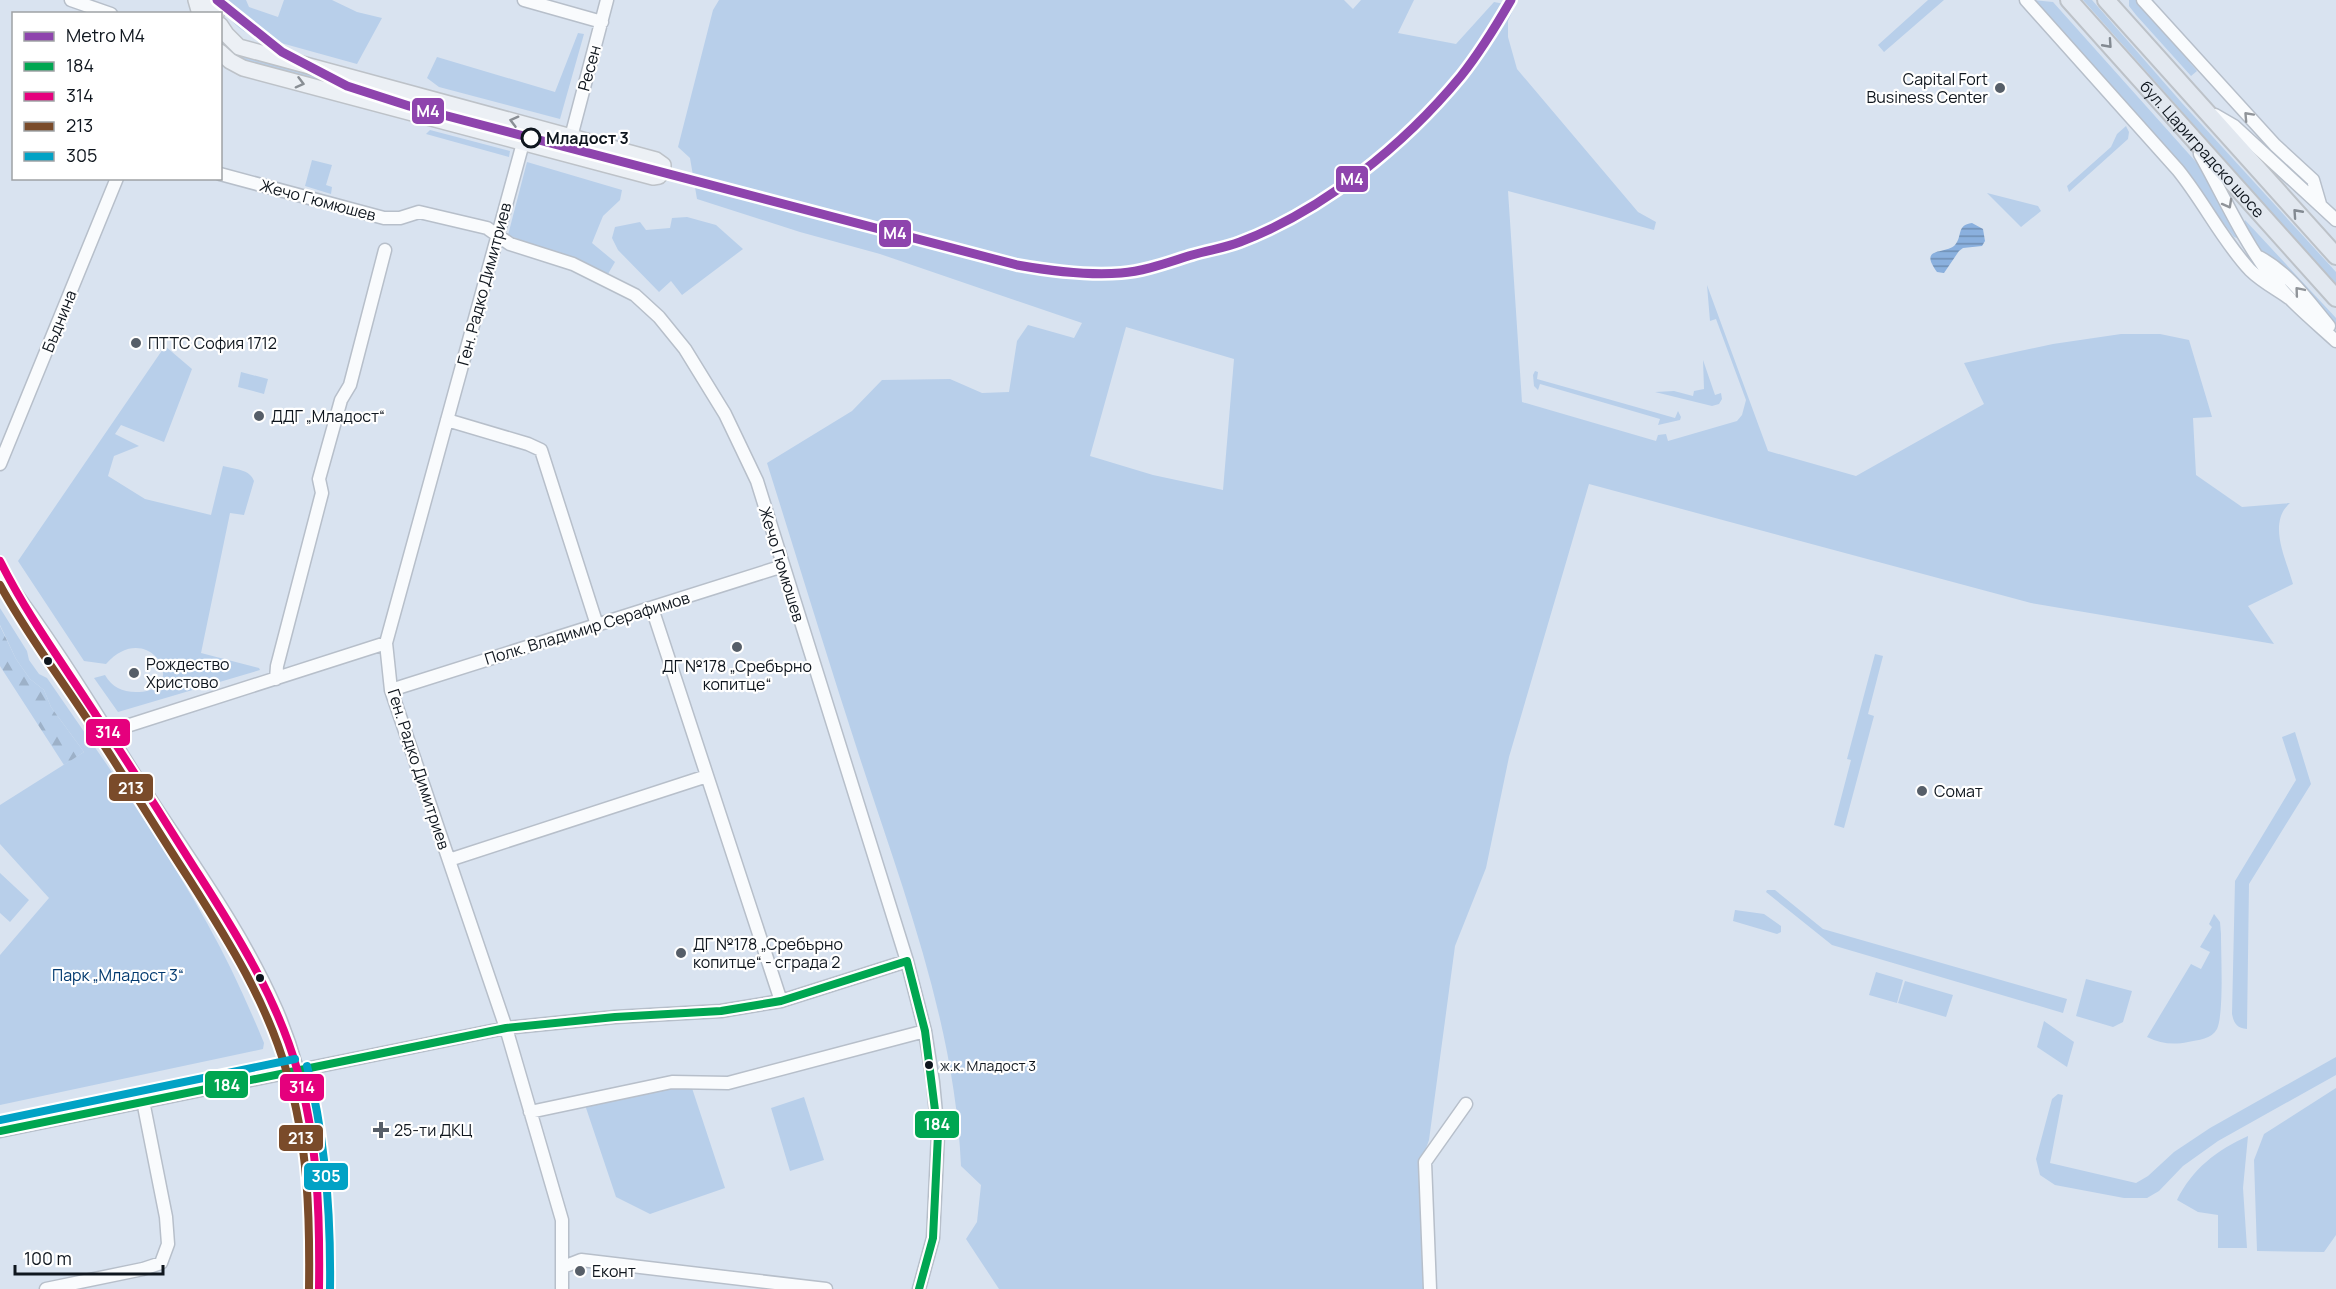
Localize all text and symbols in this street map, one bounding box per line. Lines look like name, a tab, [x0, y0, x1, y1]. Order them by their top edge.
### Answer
legend	[12, 12, 222, 180]
text: Metro M4	[66, 23, 145, 47]
one-way arrow	[2101, 37, 2112, 47]
street label: Ресен	[572, 43, 606, 93]
text: 184	[66, 53, 94, 77]
place label: Capital Fort Business Center	[1866, 68, 1988, 108]
one-way arrow	[295, 75, 305, 88]
street label: бул. Цариградско шосе	[2135, 76, 2270, 222]
marker: Capital Fort Business Center	[1993, 81, 2007, 95]
text: 314	[66, 83, 94, 107]
line badge: M4	[411, 97, 445, 125]
text: M4	[416, 100, 440, 122]
one-way arrow	[2244, 112, 2255, 123]
text: 213	[66, 113, 93, 137]
one-way arrow	[509, 116, 519, 129]
place label: Младост 3	[546, 127, 629, 149]
marker: Младост 3	[521, 128, 541, 148]
text: 305	[66, 143, 97, 167]
line badge: M4	[1335, 165, 1369, 193]
text: M4	[1340, 168, 1364, 190]
street label: Жечо Гюмюшев	[257, 174, 379, 226]
one-way arrow	[2221, 198, 2232, 208]
street label: Ген. Радко Димитриев	[452, 200, 516, 368]
one-way arrow	[2293, 209, 2304, 220]
line badge: M4	[878, 219, 912, 248]
text: M4	[883, 222, 907, 244]
street label: Бъднина	[37, 287, 81, 355]
one-way arrow	[2296, 287, 2307, 298]
place label: ПТТС София 1712	[148, 332, 277, 354]
marker: ПТТС София 1712	[129, 336, 143, 350]
place label: ДДГ „Младост“	[271, 405, 385, 427]
marker: ДДГ „Младост“	[252, 409, 266, 423]
street label: Жечо Гюмюшев	[754, 504, 810, 625]
street label: Полк. Владимир Серафимов	[482, 586, 693, 670]
marker: ДГ №178 „Сребърно копитце“	[730, 640, 744, 654]
place label: Рождество Христово	[146, 653, 230, 693]
unlabelled marker	[42, 655, 54, 667]
place label: ДГ №178 „Сребърно копитце“	[662, 655, 812, 695]
marker: Рождество Христово	[127, 666, 141, 680]
street label: Ген. Радко Димитриев	[383, 686, 455, 853]
line badge: 314	[85, 718, 131, 747]
text: 314	[95, 721, 121, 743]
line badge: 213	[108, 773, 154, 802]
text: 213	[118, 777, 144, 799]
place label: Сомат	[1934, 780, 1983, 802]
marker: Сомат	[1915, 784, 1929, 798]
place label: ДГ №178 „Сребърно копитце“ - сграда 2	[693, 933, 843, 973]
marker: ДГ №178 „Сребърно копитце“ - сграда 2	[674, 946, 688, 960]
park label: Парк „Младост 3“	[52, 964, 184, 986]
unlabelled marker	[254, 972, 266, 984]
place label: ж.к. Младост 3	[940, 1056, 1036, 1075]
marker: ж.к. Младост 3	[923, 1059, 935, 1071]
line badge: 184	[204, 1070, 249, 1099]
line badge: 314	[279, 1073, 325, 1102]
text: 184	[214, 1074, 240, 1096]
text: 314	[289, 1076, 315, 1098]
line badge: 184	[914, 1110, 960, 1139]
text: 184	[924, 1113, 950, 1135]
place label: 25-ти ДКЦ	[394, 1119, 473, 1141]
marker: 25-ти ДКЦ	[372, 1121, 390, 1139]
line badge: 213	[278, 1124, 324, 1152]
text: 213	[288, 1127, 314, 1149]
line badge: 305	[303, 1162, 349, 1191]
text: 305	[311, 1165, 341, 1187]
scale bar	[15, 1238, 164, 1276]
text: 100 m	[24, 1246, 72, 1270]
place label: Еконт	[592, 1260, 636, 1282]
marker: Еконт	[573, 1264, 587, 1278]

